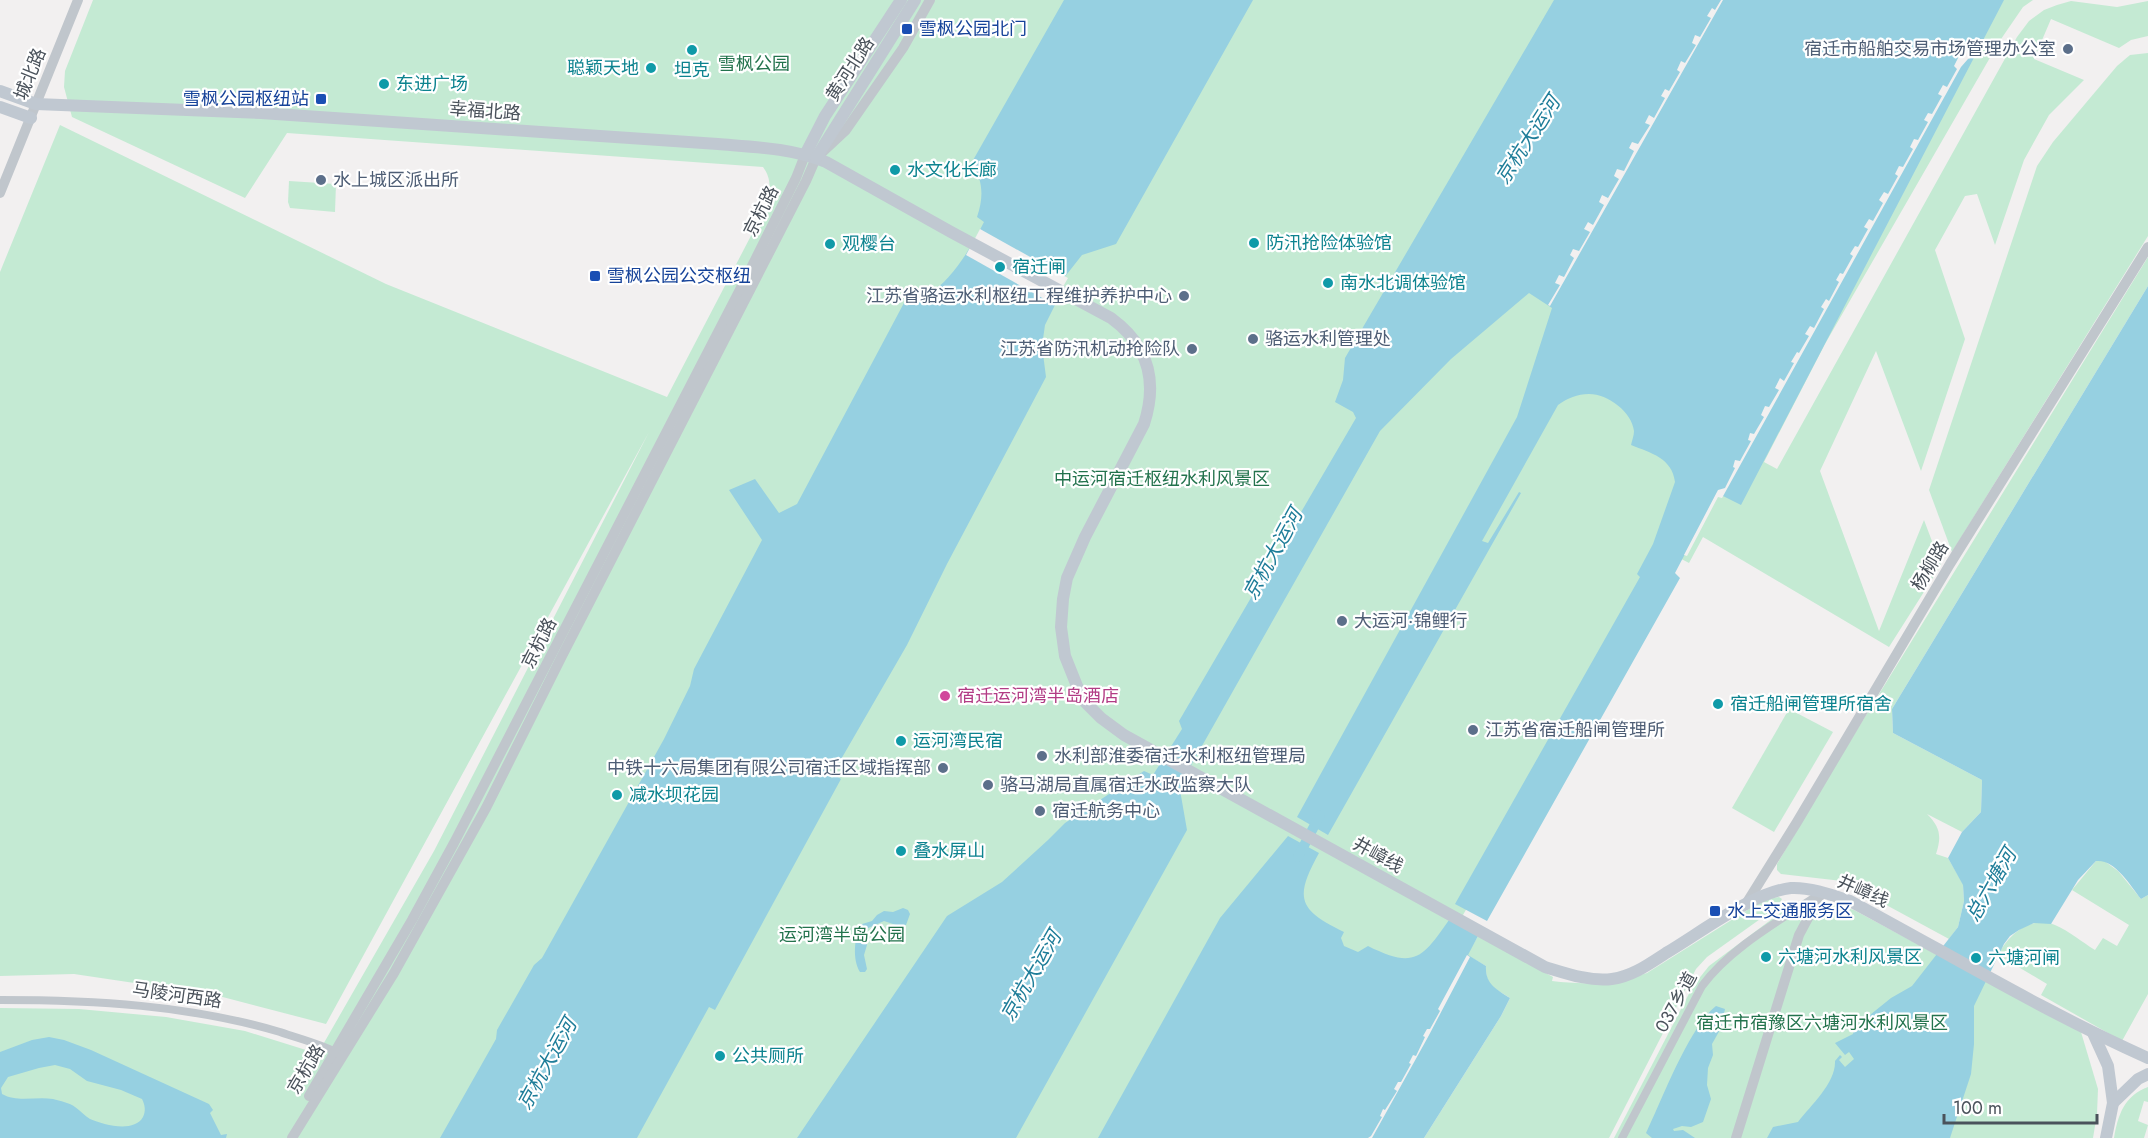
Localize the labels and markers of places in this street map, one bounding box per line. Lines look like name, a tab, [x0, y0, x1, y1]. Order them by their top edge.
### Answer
place label: 雪枫公园北门	[919, 16, 1027, 42]
marker: 雪枫公园北门	[900, 22, 914, 36]
place label: 宿迁市船舶交易市场管理办公室	[1804, 36, 2056, 62]
marker: 宿迁市船舶交易市场管理办公室	[2061, 42, 2075, 56]
marker: 坦克	[685, 43, 699, 57]
place label: 聪颖天地	[567, 55, 639, 81]
place label: 坦克	[674, 57, 710, 83]
marker: 聪颖天地	[644, 61, 658, 75]
place label: 东进广场	[396, 71, 468, 97]
marker: 东进广场	[377, 77, 391, 91]
place label: 雪枫公园枢纽站	[183, 86, 309, 112]
marker: 雪枫公园枢纽站	[314, 92, 328, 106]
place label: 水文化长廊	[907, 157, 997, 183]
marker: 水文化长廊	[888, 163, 902, 177]
place label: 水上城区派出所	[333, 167, 459, 193]
marker: 水上城区派出所	[314, 173, 328, 187]
place label: 防汛抢险体验馆	[1266, 230, 1392, 256]
place label: 观樱台	[842, 231, 896, 257]
marker: 防汛抢险体验馆	[1247, 236, 1261, 250]
marker: 观樱台	[823, 237, 837, 251]
place label: 宿迁闸	[1012, 254, 1066, 280]
marker: 宿迁闸	[993, 260, 1007, 274]
place label: 雪枫公园公交枢纽	[607, 263, 751, 289]
marker: 雪枫公园公交枢纽	[588, 269, 602, 283]
place label: 南水北调体验馆	[1340, 270, 1466, 296]
marker: 南水北调体验馆	[1321, 276, 1335, 290]
place label: 江苏省骆运水利枢纽工程维护养护中心	[866, 283, 1172, 309]
marker: 江苏省骆运水利枢纽工程维护养护中心	[1177, 289, 1191, 303]
place label: 骆运水利管理处	[1265, 326, 1391, 352]
marker: 骆运水利管理处	[1246, 332, 1260, 346]
place label: 江苏省防汛机动抢险队	[1000, 336, 1180, 362]
marker: 江苏省防汛机动抢险队	[1185, 342, 1199, 356]
place label: 大运河·锦鲤行	[1354, 608, 1467, 634]
marker: 大运河·锦鲤行	[1335, 614, 1349, 628]
place label: 宿迁运河湾半岛酒店	[957, 683, 1119, 709]
marker: 宿迁运河湾半岛酒店	[938, 689, 952, 703]
place label: 宿迁船闸管理所宿舍	[1730, 691, 1892, 717]
marker: 宿迁船闸管理所宿舍	[1711, 697, 1725, 711]
place label: 江苏省宿迁船闸管理所	[1485, 717, 1665, 743]
marker: 江苏省宿迁船闸管理所	[1466, 723, 1480, 737]
place label: 运河湾民宿	[913, 728, 1003, 754]
marker: 运河湾民宿	[894, 734, 908, 748]
place label: 水利部淮委宿迁水利枢纽管理局	[1054, 743, 1306, 769]
marker: 水利部淮委宿迁水利枢纽管理局	[1035, 749, 1049, 763]
place label: 中铁十六局集团有限公司宿迁区域指挥部	[607, 755, 931, 781]
marker: 中铁十六局集团有限公司宿迁区域指挥部	[936, 761, 950, 775]
place label: 骆马湖局直属宿迁水政监察大队	[1000, 772, 1252, 798]
marker: 骆马湖局直属宿迁水政监察大队	[981, 778, 995, 792]
place label: 减水坝花园	[629, 782, 719, 808]
marker: 减水坝花园	[610, 788, 624, 802]
place label: 宿迁航务中心	[1052, 798, 1160, 824]
marker: 宿迁航务中心	[1033, 804, 1047, 818]
place label: 叠水屏山	[913, 838, 985, 864]
marker: 叠水屏山	[894, 844, 908, 858]
place label: 水上交通服务区	[1727, 898, 1853, 924]
marker: 水上交通服务区	[1708, 904, 1722, 918]
place label: 六塘河水利风景区	[1778, 944, 1922, 970]
place label: 六塘河闸	[1988, 945, 2060, 971]
marker: 六塘河水利风景区	[1759, 950, 1773, 964]
marker: 六塘河闸	[1969, 951, 1983, 965]
place label: 公共厕所	[732, 1043, 804, 1069]
marker: 公共厕所	[713, 1049, 727, 1063]

